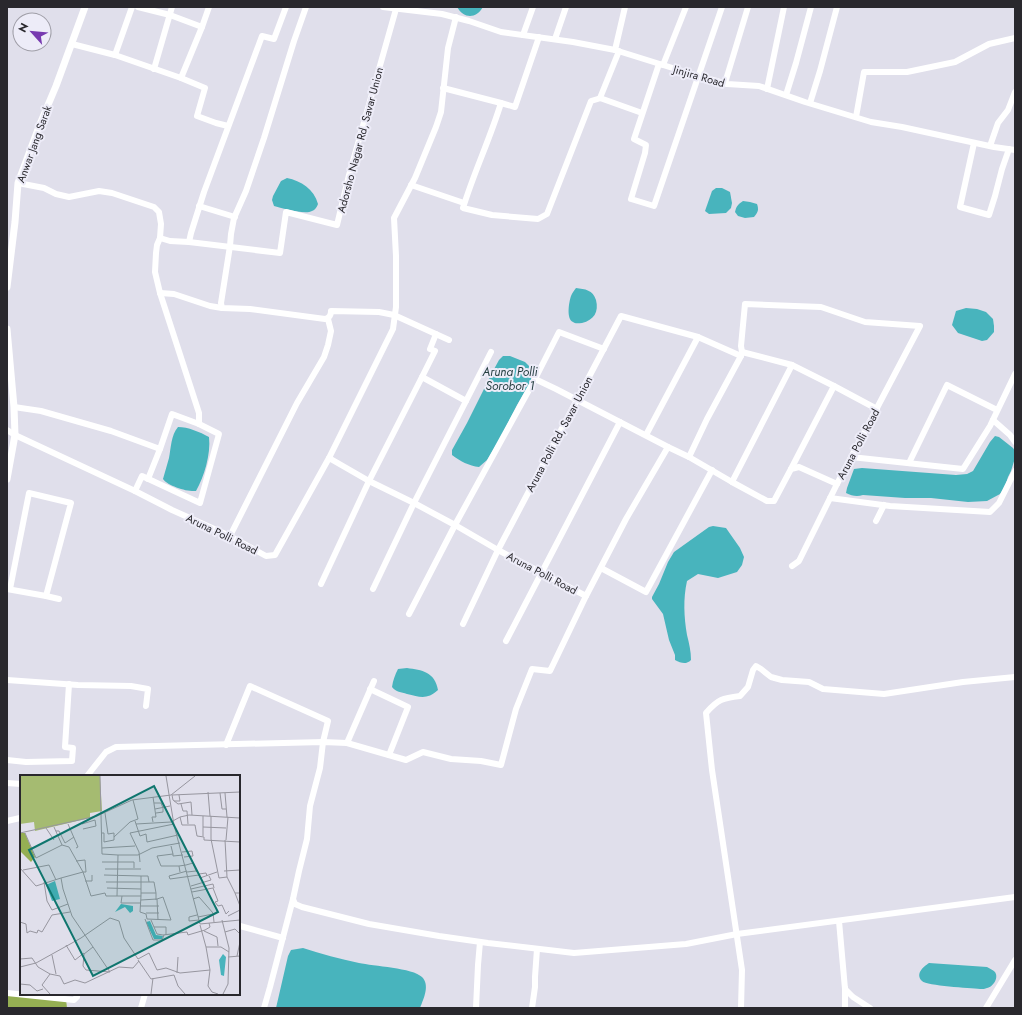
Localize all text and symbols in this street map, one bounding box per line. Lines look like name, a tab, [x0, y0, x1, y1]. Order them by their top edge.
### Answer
north arrow	[12, 12, 52, 52]
text: N	[14, 20, 32, 35]
street label: Jinjira Road	[669, 60, 727, 91]
street label: Adorsho Nagar Rd, Savar Union	[333, 65, 387, 215]
street label: Anwar Jang Sarak	[13, 103, 55, 185]
water label: Aruna Polli Sorobor 1	[482, 363, 538, 395]
street label: Aruna Polli Rd, Savar Union	[522, 373, 596, 495]
street label: Aruna Polli Road	[833, 406, 883, 482]
street label: Aruna Polli Road	[184, 510, 260, 558]
street label: Aruna Polli Road	[504, 548, 580, 598]
inset map	[20, 775, 240, 995]

